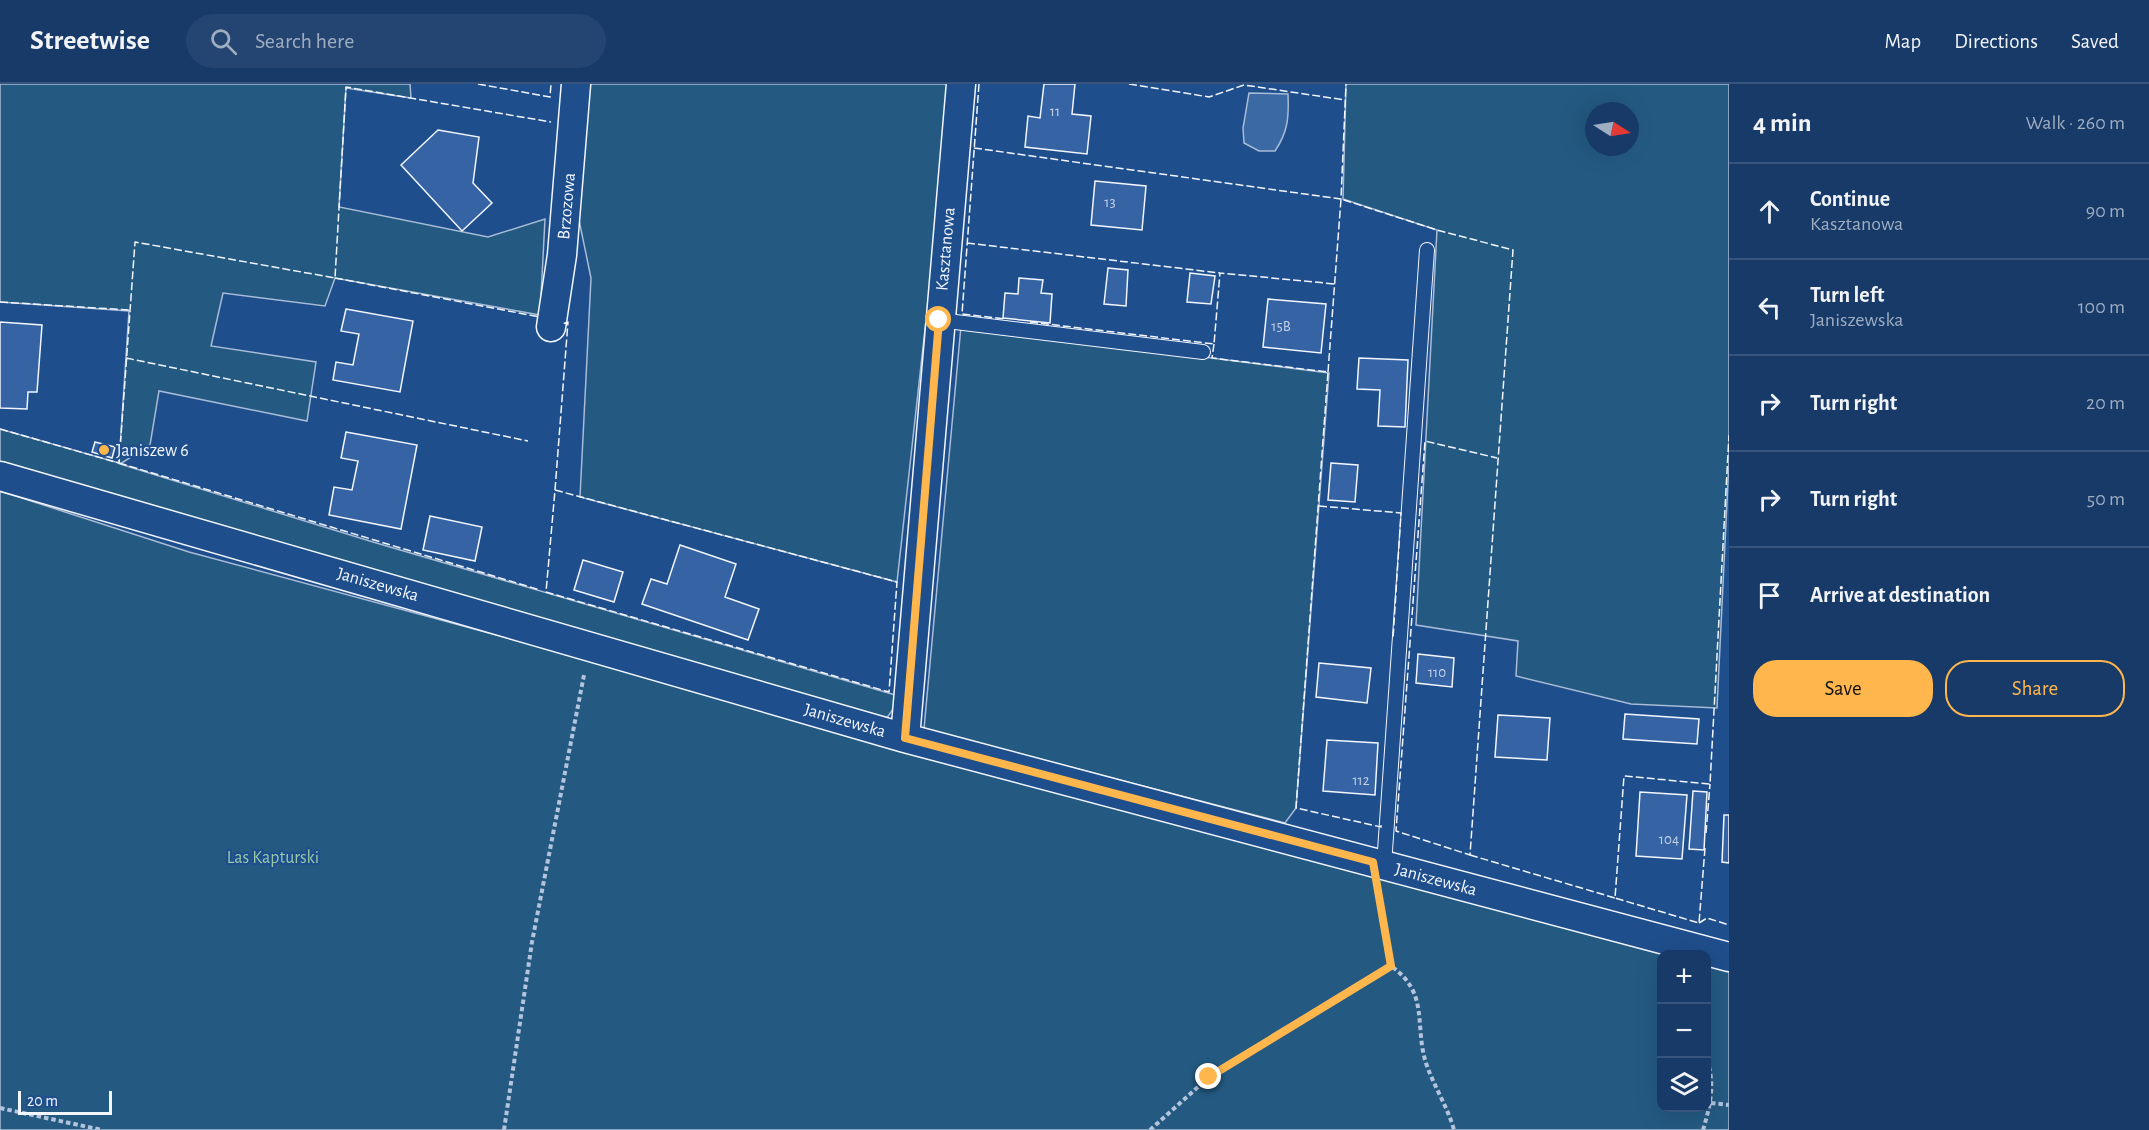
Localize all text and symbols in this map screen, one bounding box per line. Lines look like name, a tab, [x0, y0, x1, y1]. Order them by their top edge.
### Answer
search box	[186, 14, 606, 68]
icon: search	[207, 25, 240, 58]
text: Streetwise	[30, 27, 150, 55]
text: Search here	[255, 30, 354, 52]
text: Map	[1885, 31, 1921, 52]
text: Directions	[1954, 31, 2038, 52]
text: Saved	[2071, 31, 2119, 52]
north arrow	[1585, 102, 1639, 156]
house number: 11	[1050, 104, 1060, 119]
text: 4 min	[1753, 110, 1812, 136]
text: Walk · 260 m	[2025, 113, 2125, 133]
street label: Brzozowa	[555, 172, 579, 240]
text: Continue	[1810, 188, 1890, 210]
house number: 13	[1104, 195, 1116, 210]
icon: ahead	[1753, 195, 1786, 228]
text: 90 m	[2086, 201, 2125, 221]
street label: Kasztanowa	[933, 206, 959, 292]
text: Kasztanowa	[1810, 214, 1903, 234]
text: Turn left	[1810, 284, 1884, 306]
icon: left	[1753, 291, 1786, 324]
text: 100 m	[2078, 297, 2125, 317]
route start	[925, 306, 951, 332]
text: Janiszewska	[1810, 310, 1903, 330]
house number: 15B	[1271, 319, 1291, 334]
icon: right	[1753, 387, 1786, 420]
text: Turn right	[1810, 392, 1897, 414]
text: 20 m	[2086, 393, 2125, 413]
place label: Janiszew 6	[116, 442, 189, 460]
marker: Janiszew 6	[97, 443, 111, 457]
icon: right	[1753, 483, 1786, 516]
text: Turn right	[1810, 488, 1897, 510]
text: 50 m	[2087, 489, 2125, 509]
street label: Janiszewska	[335, 565, 421, 605]
icon: arrive	[1753, 579, 1786, 612]
text: Arrive at destination	[1810, 584, 1990, 606]
button: Save	[1753, 660, 1933, 717]
button: Share	[1945, 660, 2125, 717]
house number: 110	[1428, 665, 1446, 680]
street label: Janiszewska	[802, 701, 888, 741]
house number: 112	[1352, 773, 1370, 788]
house number: 104	[1659, 832, 1679, 847]
park label: Las Kapturski	[227, 849, 319, 867]
street label: Janiszewska	[1393, 860, 1479, 900]
map controls	[1657, 950, 1711, 1112]
button: +	[1657, 950, 1711, 1004]
button: −	[1657, 1004, 1711, 1058]
button: layers	[1657, 1058, 1711, 1112]
route end	[1195, 1063, 1221, 1089]
scale bar	[18, 1088, 112, 1116]
text: 20 m	[27, 1093, 58, 1109]

